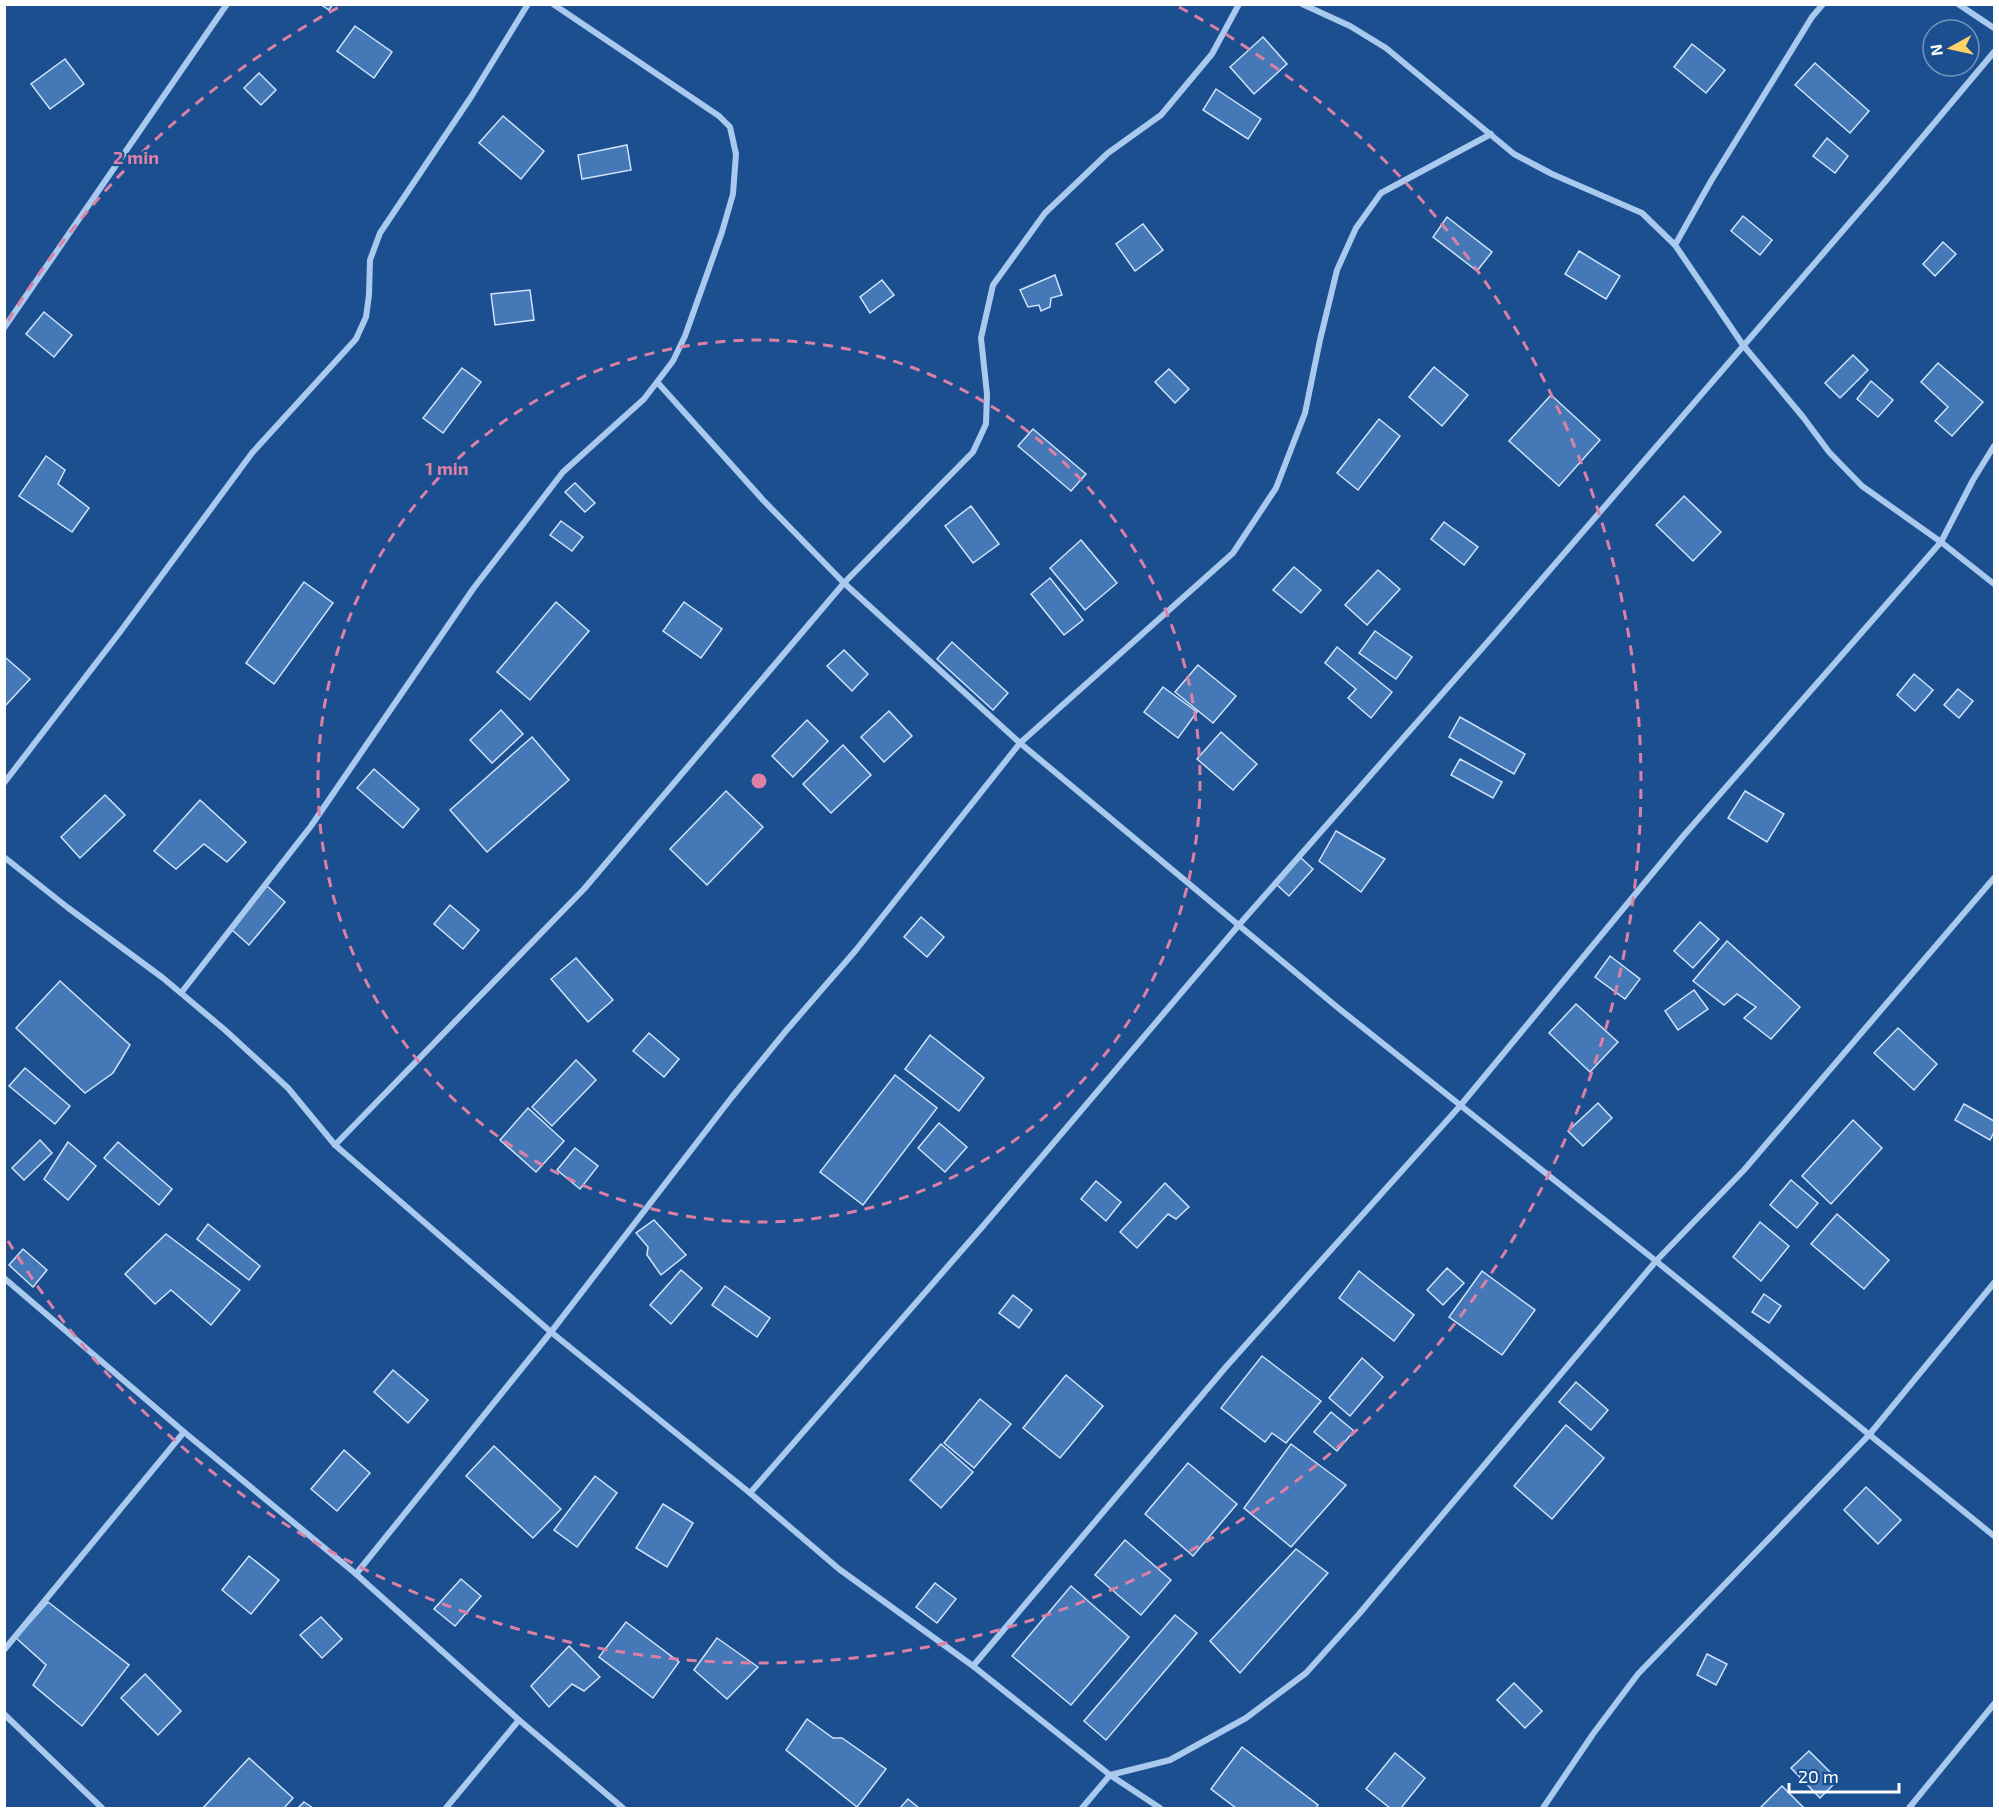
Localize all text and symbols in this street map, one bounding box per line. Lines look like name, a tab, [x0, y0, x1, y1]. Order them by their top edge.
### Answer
north arrow	[1921, 18, 1981, 78]
text: N	[1925, 43, 1946, 57]
text: 2 min	[113, 146, 159, 168]
text: 1 min	[425, 457, 469, 479]
centre of rings	[749, 771, 769, 791]
scale bar	[1789, 1756, 1898, 1794]
text: 20 m	[1798, 1765, 1839, 1787]

